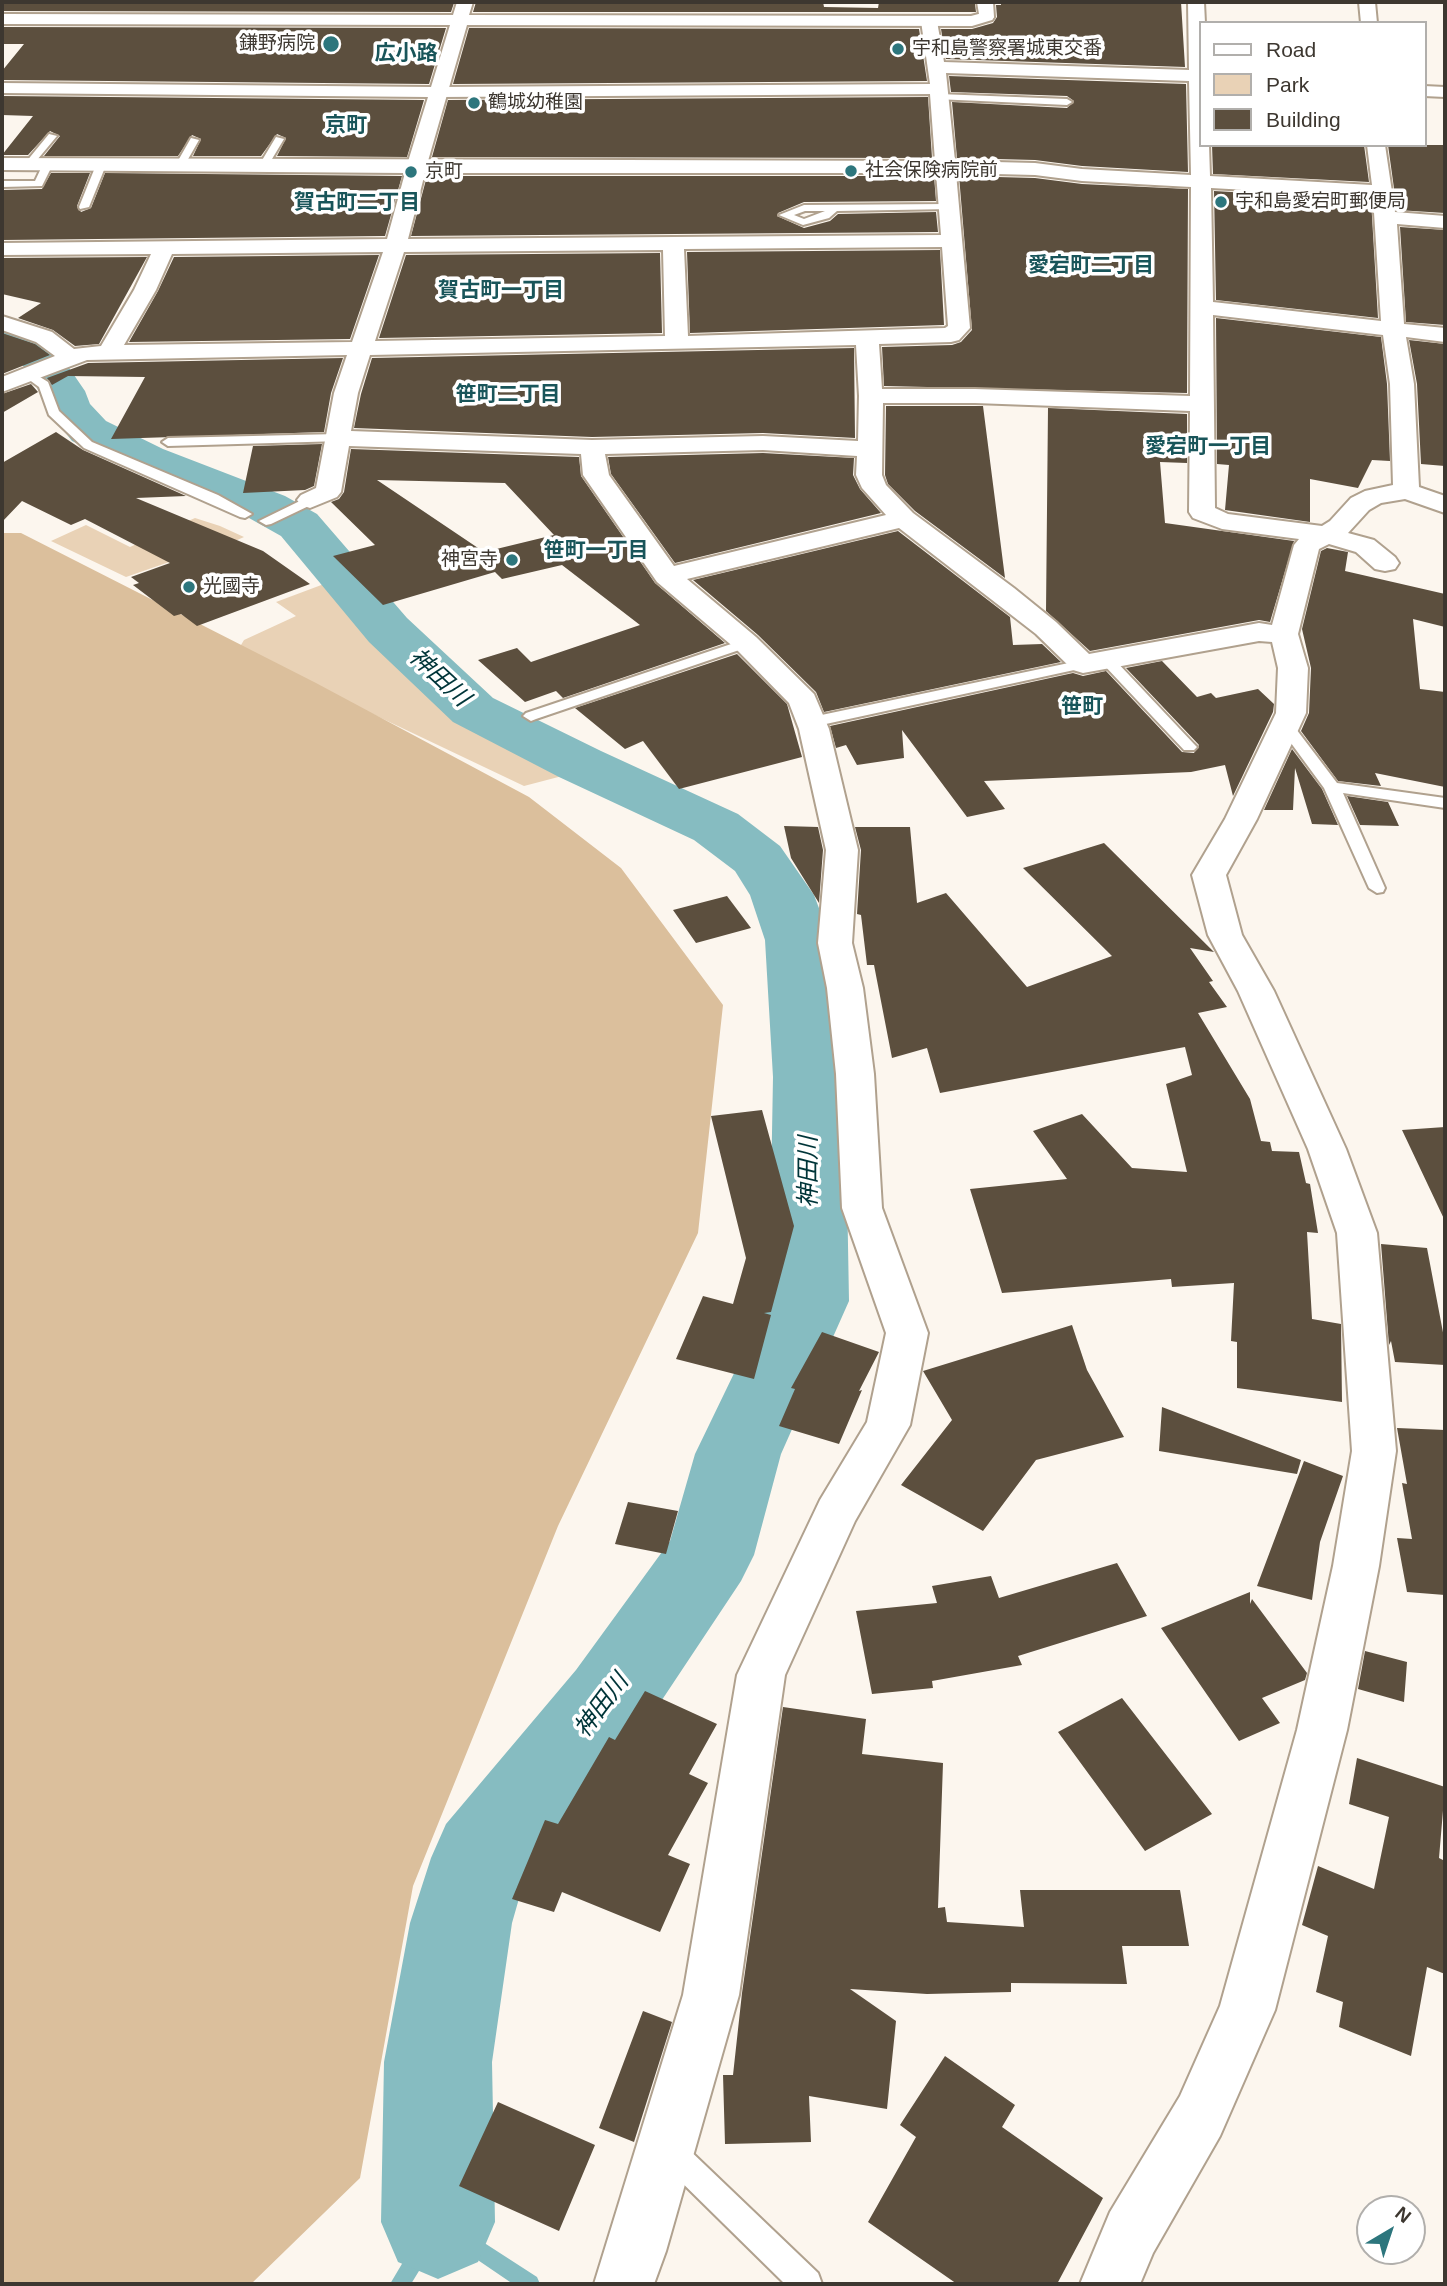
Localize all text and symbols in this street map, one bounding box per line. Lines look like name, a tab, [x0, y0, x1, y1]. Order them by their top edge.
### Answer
legend	[1198, 21, 1426, 147]
place label: 鎌野病院	[239, 33, 315, 55]
marker: 鎌野病院	[321, 34, 341, 54]
place label: 宇和島警察署城東交番	[912, 38, 1102, 60]
text: Road	[1266, 38, 1316, 61]
district label: 広小路	[375, 41, 437, 67]
marker: 宇和島警察署城東交番	[890, 41, 906, 57]
text: Park	[1266, 73, 1309, 96]
place label: 鶴城幼稚園	[488, 92, 583, 114]
marker: 鶴城幼稚園	[466, 95, 482, 111]
text: Building	[1266, 108, 1341, 131]
district label: 京町	[325, 113, 367, 139]
place label: 社会保険病院前	[865, 160, 998, 182]
place label: 京町	[425, 161, 463, 183]
marker: 社会保険病院前	[843, 163, 859, 179]
marker: 京町	[403, 164, 419, 180]
district label: 賀古町二丁目	[294, 190, 420, 216]
place label: 宇和島愛宕町郵便局	[1235, 191, 1406, 213]
marker: 宇和島愛宕町郵便局	[1213, 194, 1229, 210]
district label: 愛宕町二丁目	[1028, 253, 1154, 279]
district label: 賀古町一丁目	[438, 278, 564, 304]
district label: 笹町二丁目	[456, 382, 560, 408]
district label: 愛宕町一丁目	[1145, 434, 1271, 460]
district label: 笹町一丁目	[544, 538, 648, 564]
place label: 神宮寺	[441, 549, 498, 571]
marker: 神宮寺	[504, 552, 520, 568]
place label: 光國寺	[203, 576, 260, 598]
marker: 光國寺	[181, 579, 197, 595]
water label: 神田川	[403, 643, 475, 713]
district label: 笹町	[1061, 694, 1103, 720]
water label: 神田川	[795, 1136, 823, 1208]
water label: 神田川	[569, 1669, 635, 1743]
north arrow	[1356, 2195, 1426, 2265]
text: N	[1391, 2202, 1415, 2227]

